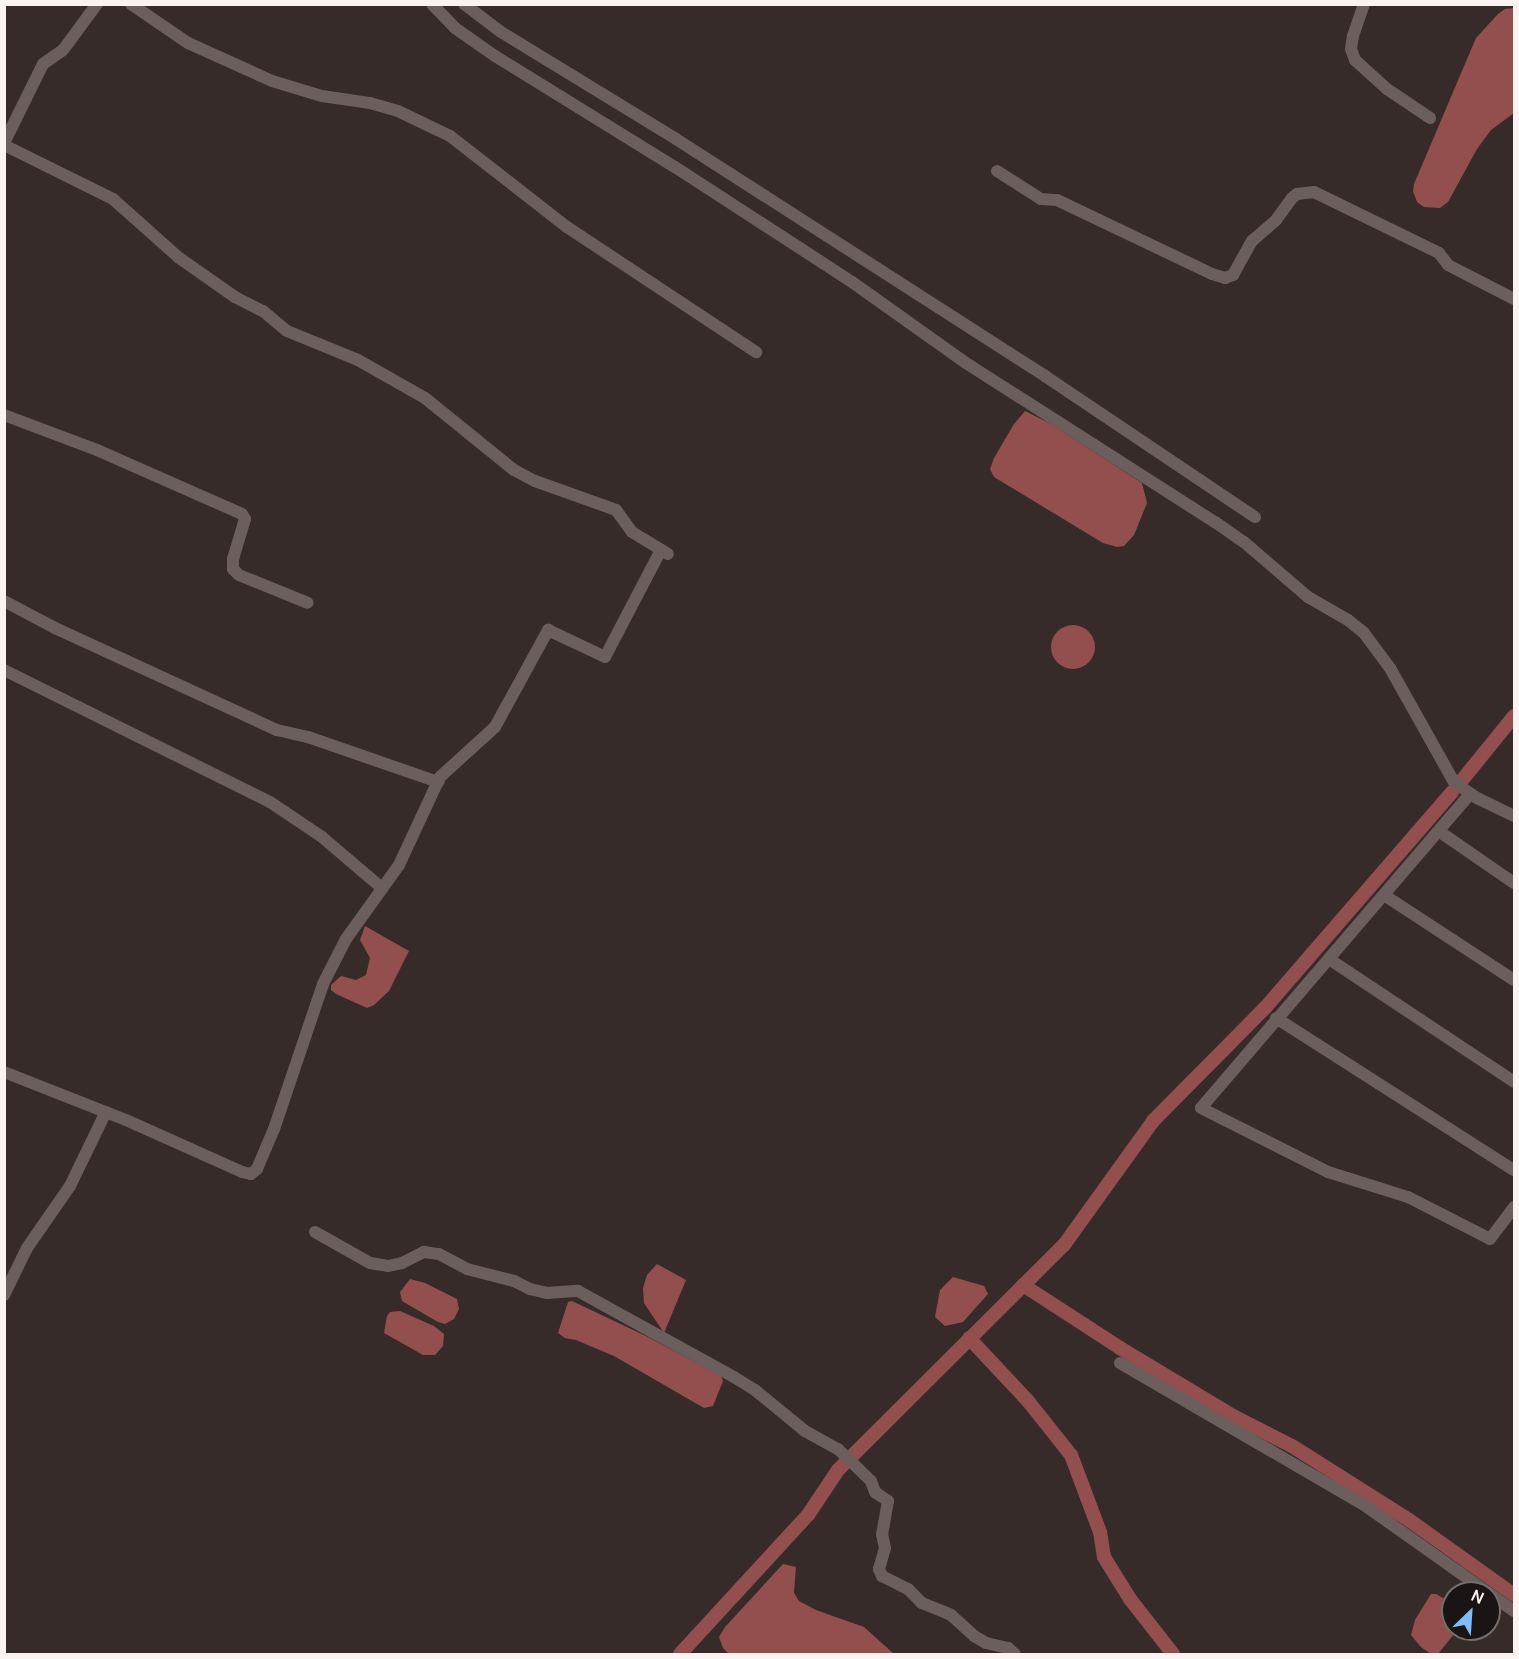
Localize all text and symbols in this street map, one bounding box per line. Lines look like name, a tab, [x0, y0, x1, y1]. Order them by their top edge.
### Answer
north arrow	[1441, 1581, 1501, 1641]
text: N	[1468, 1584, 1488, 1609]

